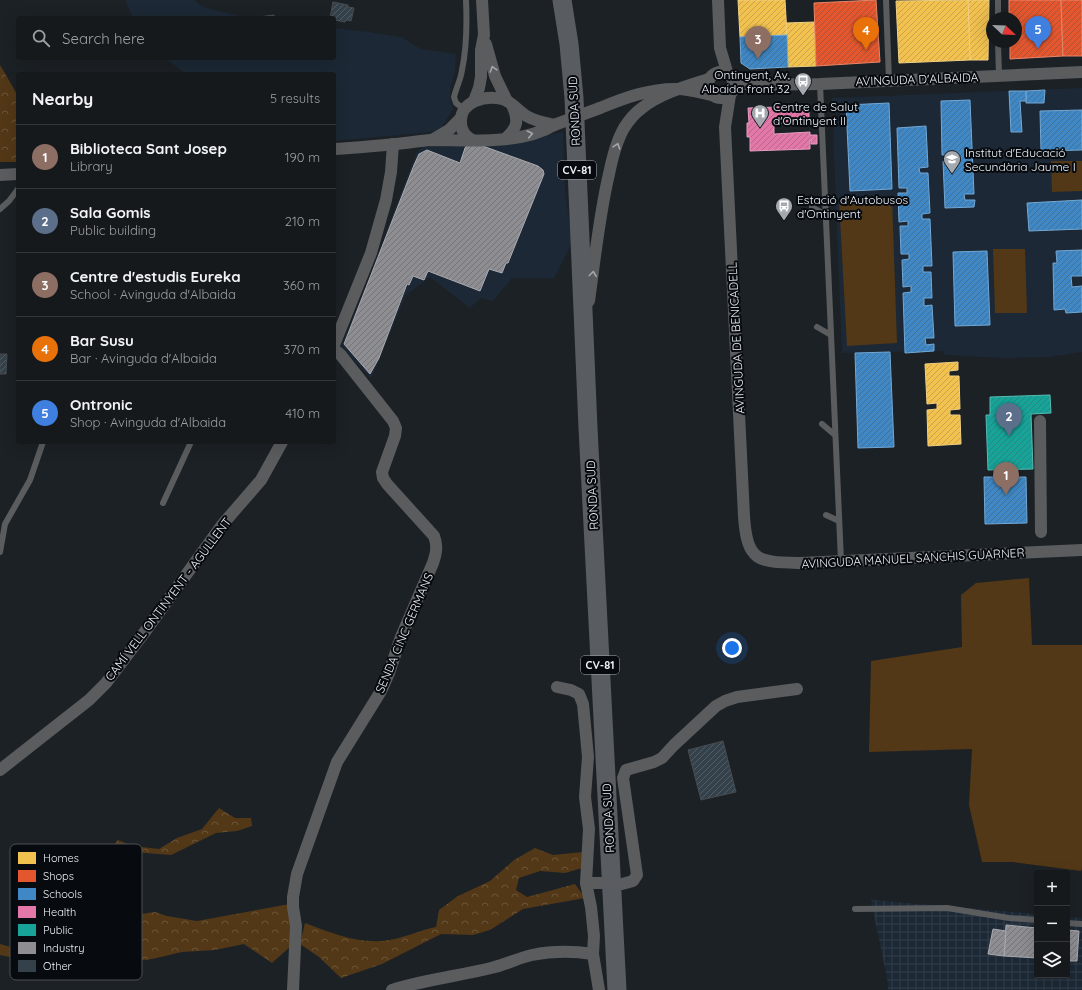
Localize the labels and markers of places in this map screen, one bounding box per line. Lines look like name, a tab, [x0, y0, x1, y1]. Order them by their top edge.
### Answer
pin: 5	[1025, 16, 1051, 49]
pin: 4	[853, 17, 879, 50]
pin: 3	[745, 26, 771, 59]
place label: Ontinyent, Av. Albaida front 32	[701, 67, 790, 96]
bus stop icon: Ontinyent, Av. Albaida front 32	[793, 71, 813, 96]
place label: Centre de Salut d'Ontinyent II	[773, 99, 858, 128]
hospital icon: Centre de Salut d'Ontinyent II	[750, 103, 770, 128]
place label: Institut d'Educació Secundària Jaume I	[965, 145, 1076, 174]
school or university icon: Institut d'Educació Secundària Jaume I	[942, 149, 962, 174]
place label: Estació d'Autobusos d'Ontinyent	[797, 192, 908, 221]
bus stop icon: Estació d'Autobusos d'Ontinyent	[774, 196, 794, 221]
pin: 2	[996, 403, 1022, 436]
pin: 1	[993, 462, 1019, 495]

